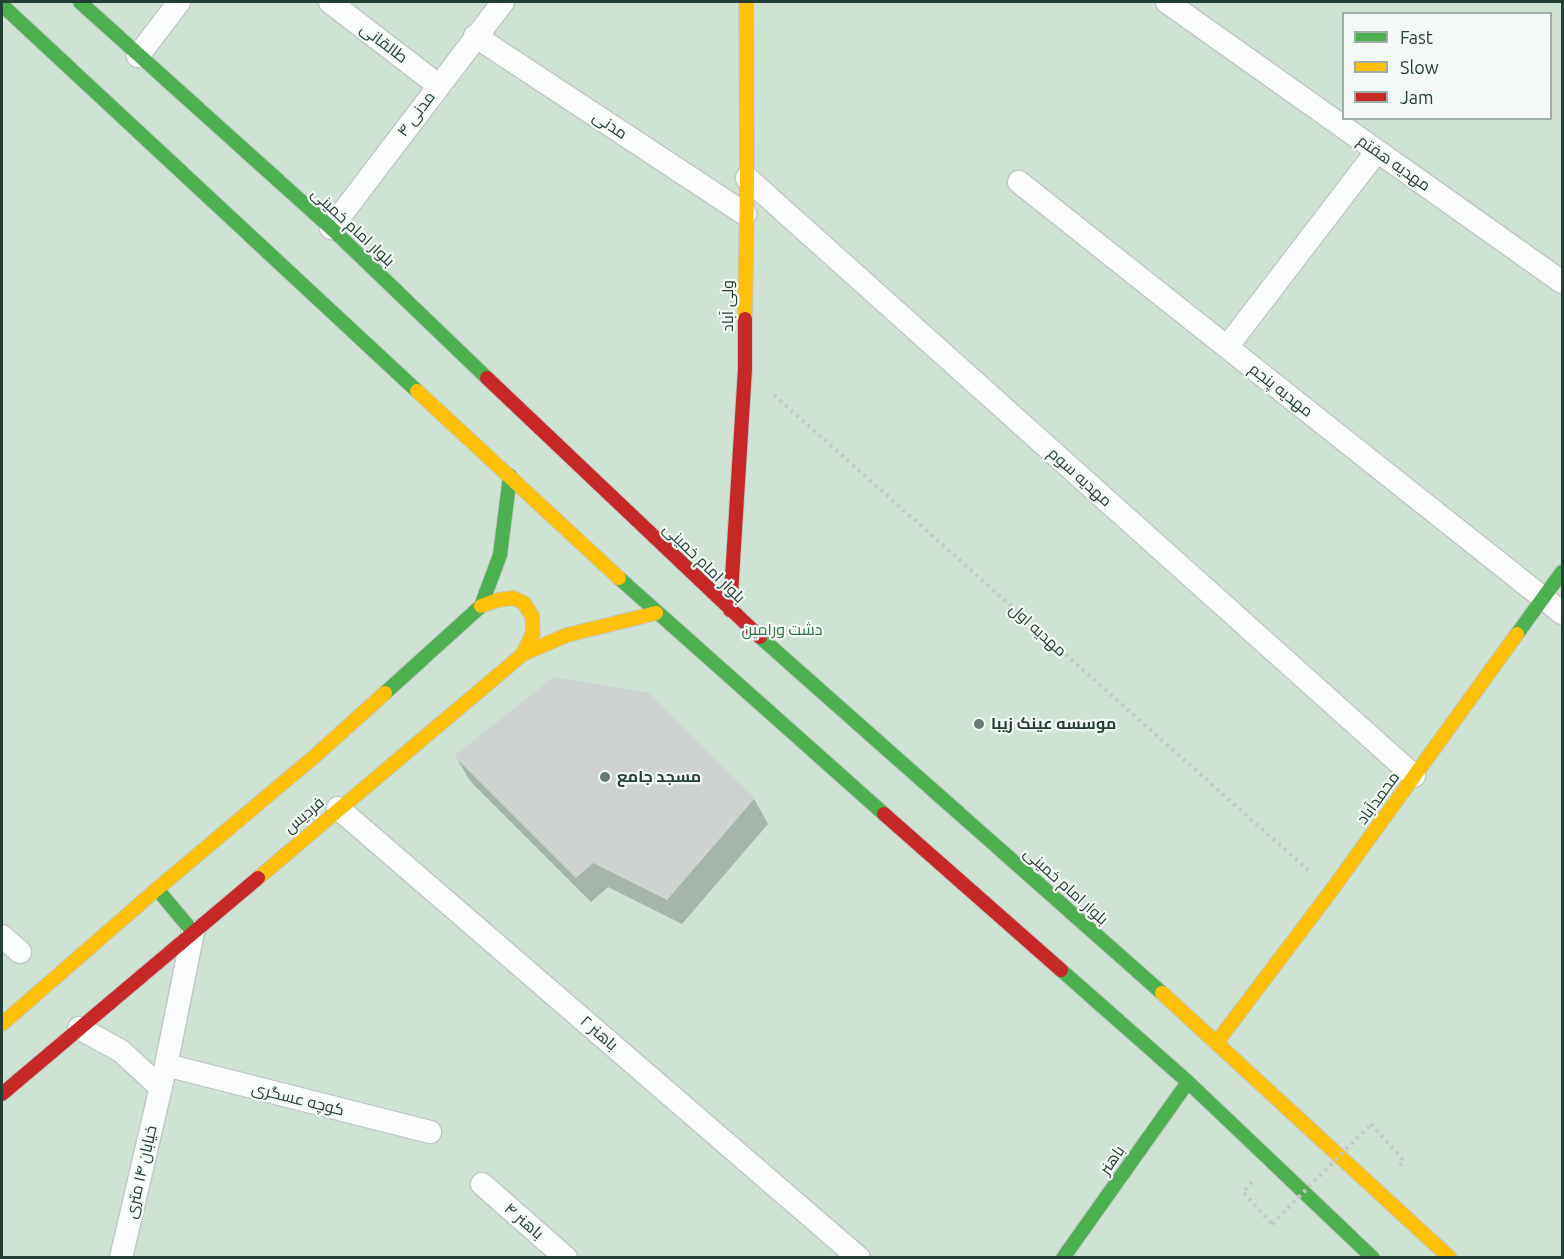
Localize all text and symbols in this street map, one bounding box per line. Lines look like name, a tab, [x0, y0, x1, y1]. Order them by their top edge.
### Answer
legend	[1342, 12, 1552, 120]
street label: طالقانی	[357, 19, 411, 67]
text: Fast	[1400, 27, 1433, 47]
text: Slow	[1400, 57, 1439, 77]
text: Jam	[1400, 87, 1434, 107]
street label: مدنی ۴	[393, 88, 439, 140]
street label: مدنی	[589, 107, 631, 143]
street label: مهدیه هفتم	[1354, 131, 1434, 195]
street label: بلوار امام خمینی	[307, 184, 399, 270]
street label: ولی آباد	[718, 280, 738, 332]
street label: مهدیه پنجم	[1245, 359, 1317, 421]
street label: مهدیه سوم	[1044, 443, 1116, 511]
street label: بلوار امام خمینی	[659, 519, 749, 607]
street label: مهدیه اول	[1005, 599, 1071, 661]
park label: دشت ورامین	[741, 620, 823, 640]
place label: موسسه عینک زیبا	[991, 714, 1116, 734]
marker: موسسه عینک زیبا	[972, 717, 986, 731]
place label: مسجد جامع	[617, 767, 701, 787]
street label: محمدآباد	[1353, 768, 1403, 828]
marker: مسجد جامع	[598, 770, 612, 784]
street label: فردیس	[280, 793, 328, 837]
street label: بلوار امام خمینی	[1020, 843, 1112, 929]
street label: باهنر ۲	[576, 1012, 622, 1054]
street label: کوچه عسگری	[250, 1078, 346, 1120]
street label: خیابان ۱۴ متری	[121, 1124, 161, 1220]
street label: باهنر	[1095, 1142, 1129, 1178]
street label: باهنر ۴	[501, 1199, 547, 1243]

